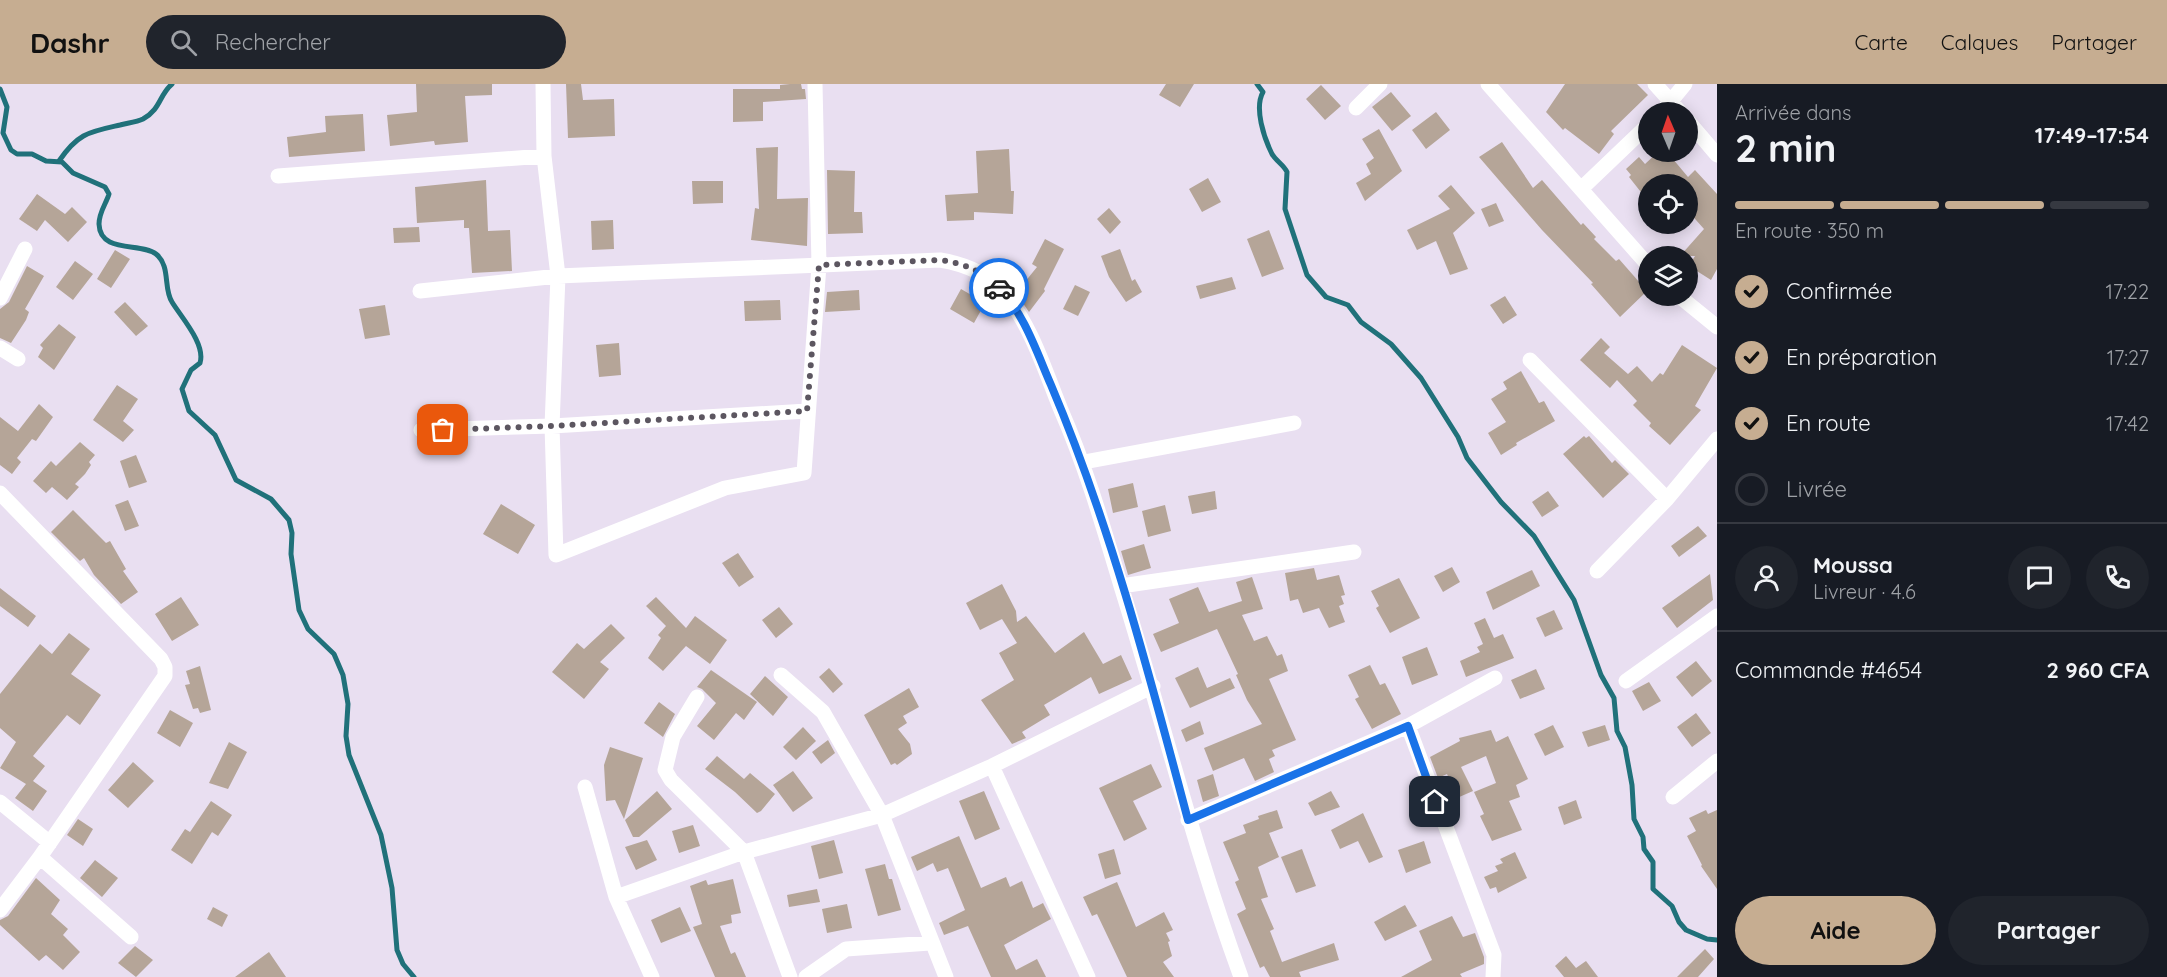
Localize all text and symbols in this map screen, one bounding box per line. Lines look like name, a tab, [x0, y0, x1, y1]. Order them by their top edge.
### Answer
search box	[146, 15, 566, 69]
text: Dashr	[30, 25, 110, 60]
icon: search	[167, 26, 200, 59]
text: Rechercher	[215, 28, 331, 56]
text: Carte	[1854, 29, 1908, 55]
text: Calques	[1941, 29, 2018, 55]
text: Partager	[2051, 29, 2137, 55]
text: Arrivée dans	[1735, 100, 1851, 125]
north arrow	[1638, 102, 1698, 162]
map controls	[1638, 102, 1698, 306]
text: 17:49–17:54	[2035, 121, 2149, 149]
text: 2 min	[1735, 123, 1837, 172]
button: locate	[1638, 174, 1698, 234]
text: En route · 350 m	[1735, 218, 1884, 243]
button: layers	[1638, 246, 1698, 306]
courier	[969, 258, 1029, 318]
icon: car	[983, 272, 1016, 305]
icon: check	[1735, 275, 1768, 308]
text: Confirmée	[1786, 277, 1892, 305]
text: 17:22	[2105, 279, 2149, 304]
icon: check	[1735, 341, 1768, 374]
text: En préparation	[1786, 343, 1937, 371]
text: 17:27	[2107, 345, 2149, 370]
pin	[417, 404, 468, 455]
icon: check	[1735, 407, 1768, 440]
text: En route	[1786, 409, 1871, 437]
text: 17:42	[2106, 411, 2149, 436]
icon: bag	[426, 413, 459, 446]
text: Livrée	[1786, 475, 1847, 503]
button: person	[1735, 546, 1798, 609]
button: chat	[2008, 546, 2071, 609]
button: phone	[2086, 546, 2149, 609]
text: Moussa	[1813, 551, 1893, 579]
text: Livreur · 4.6	[1813, 579, 1916, 604]
text: Commande #4654	[1735, 656, 1922, 684]
text: 2 960 CFA	[2046, 656, 2149, 684]
pin	[1409, 776, 1460, 827]
icon: home	[1418, 785, 1451, 818]
button: Aide	[1735, 896, 1936, 965]
button: Partager	[1948, 896, 2149, 965]

